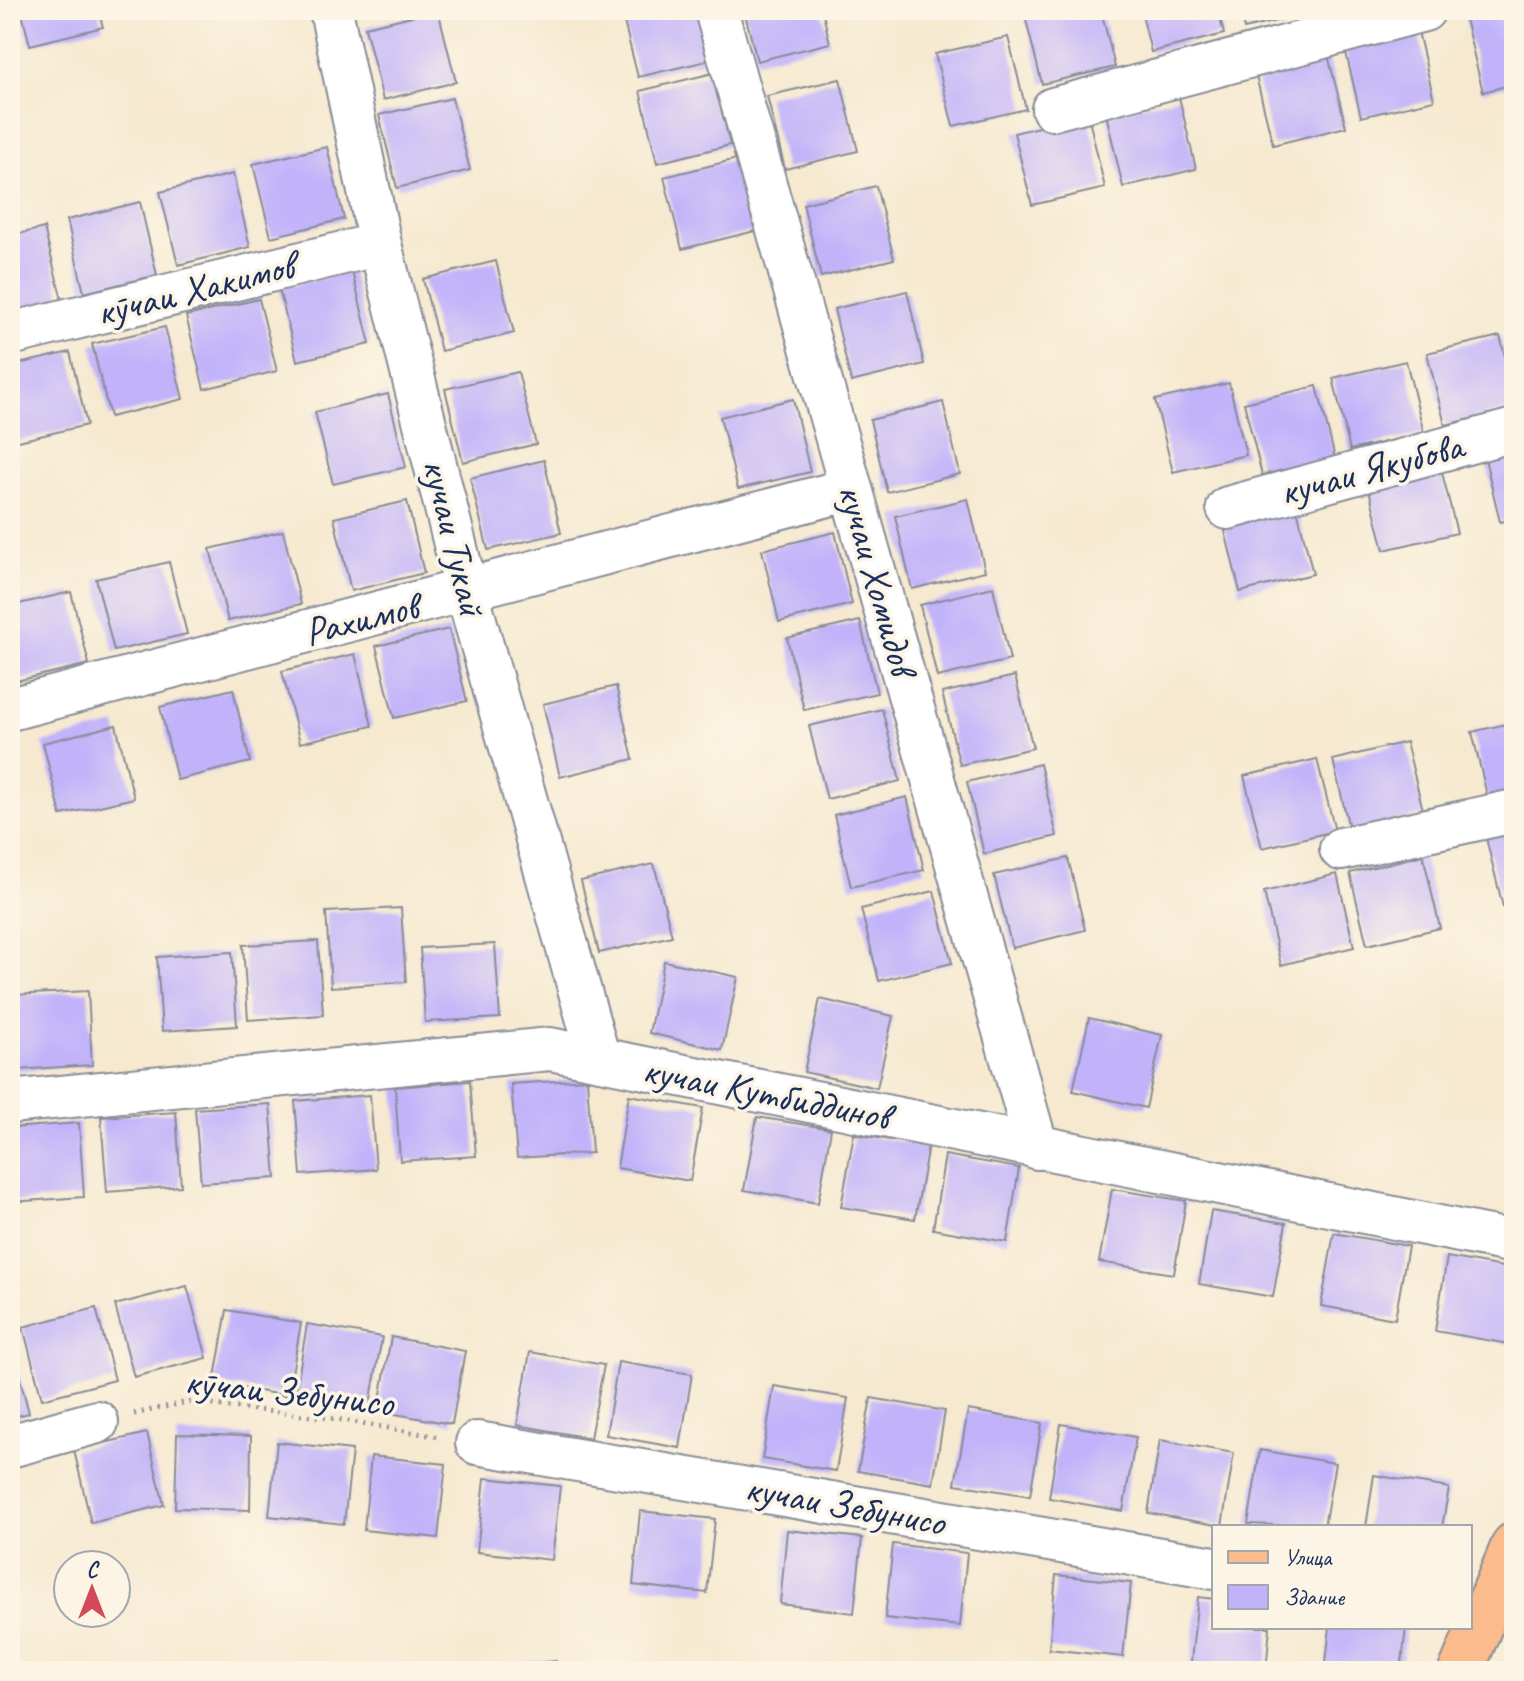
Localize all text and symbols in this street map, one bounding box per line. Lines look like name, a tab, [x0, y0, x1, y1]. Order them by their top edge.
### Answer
street label: кӯчаи Хакимов	[91, 238, 307, 338]
street label: кучаи Якубова	[1274, 420, 1471, 517]
street label: кучаи Тукай	[410, 453, 498, 623]
street label: кучаи Хомидов	[826, 478, 930, 686]
street label: Рахимов	[299, 579, 431, 657]
street label: кучаи Кутбиддинов	[639, 1045, 900, 1143]
street label: кӯчаи Зебунисо	[182, 1356, 398, 1428]
street label: кучаи Зебунисо	[741, 1463, 951, 1547]
legend	[1212, 1525, 1472, 1629]
text: Улица	[1284, 1542, 1333, 1572]
north arrow	[52, 1549, 132, 1629]
text: С	[87, 1556, 101, 1584]
text: Здание	[1284, 1582, 1346, 1612]

